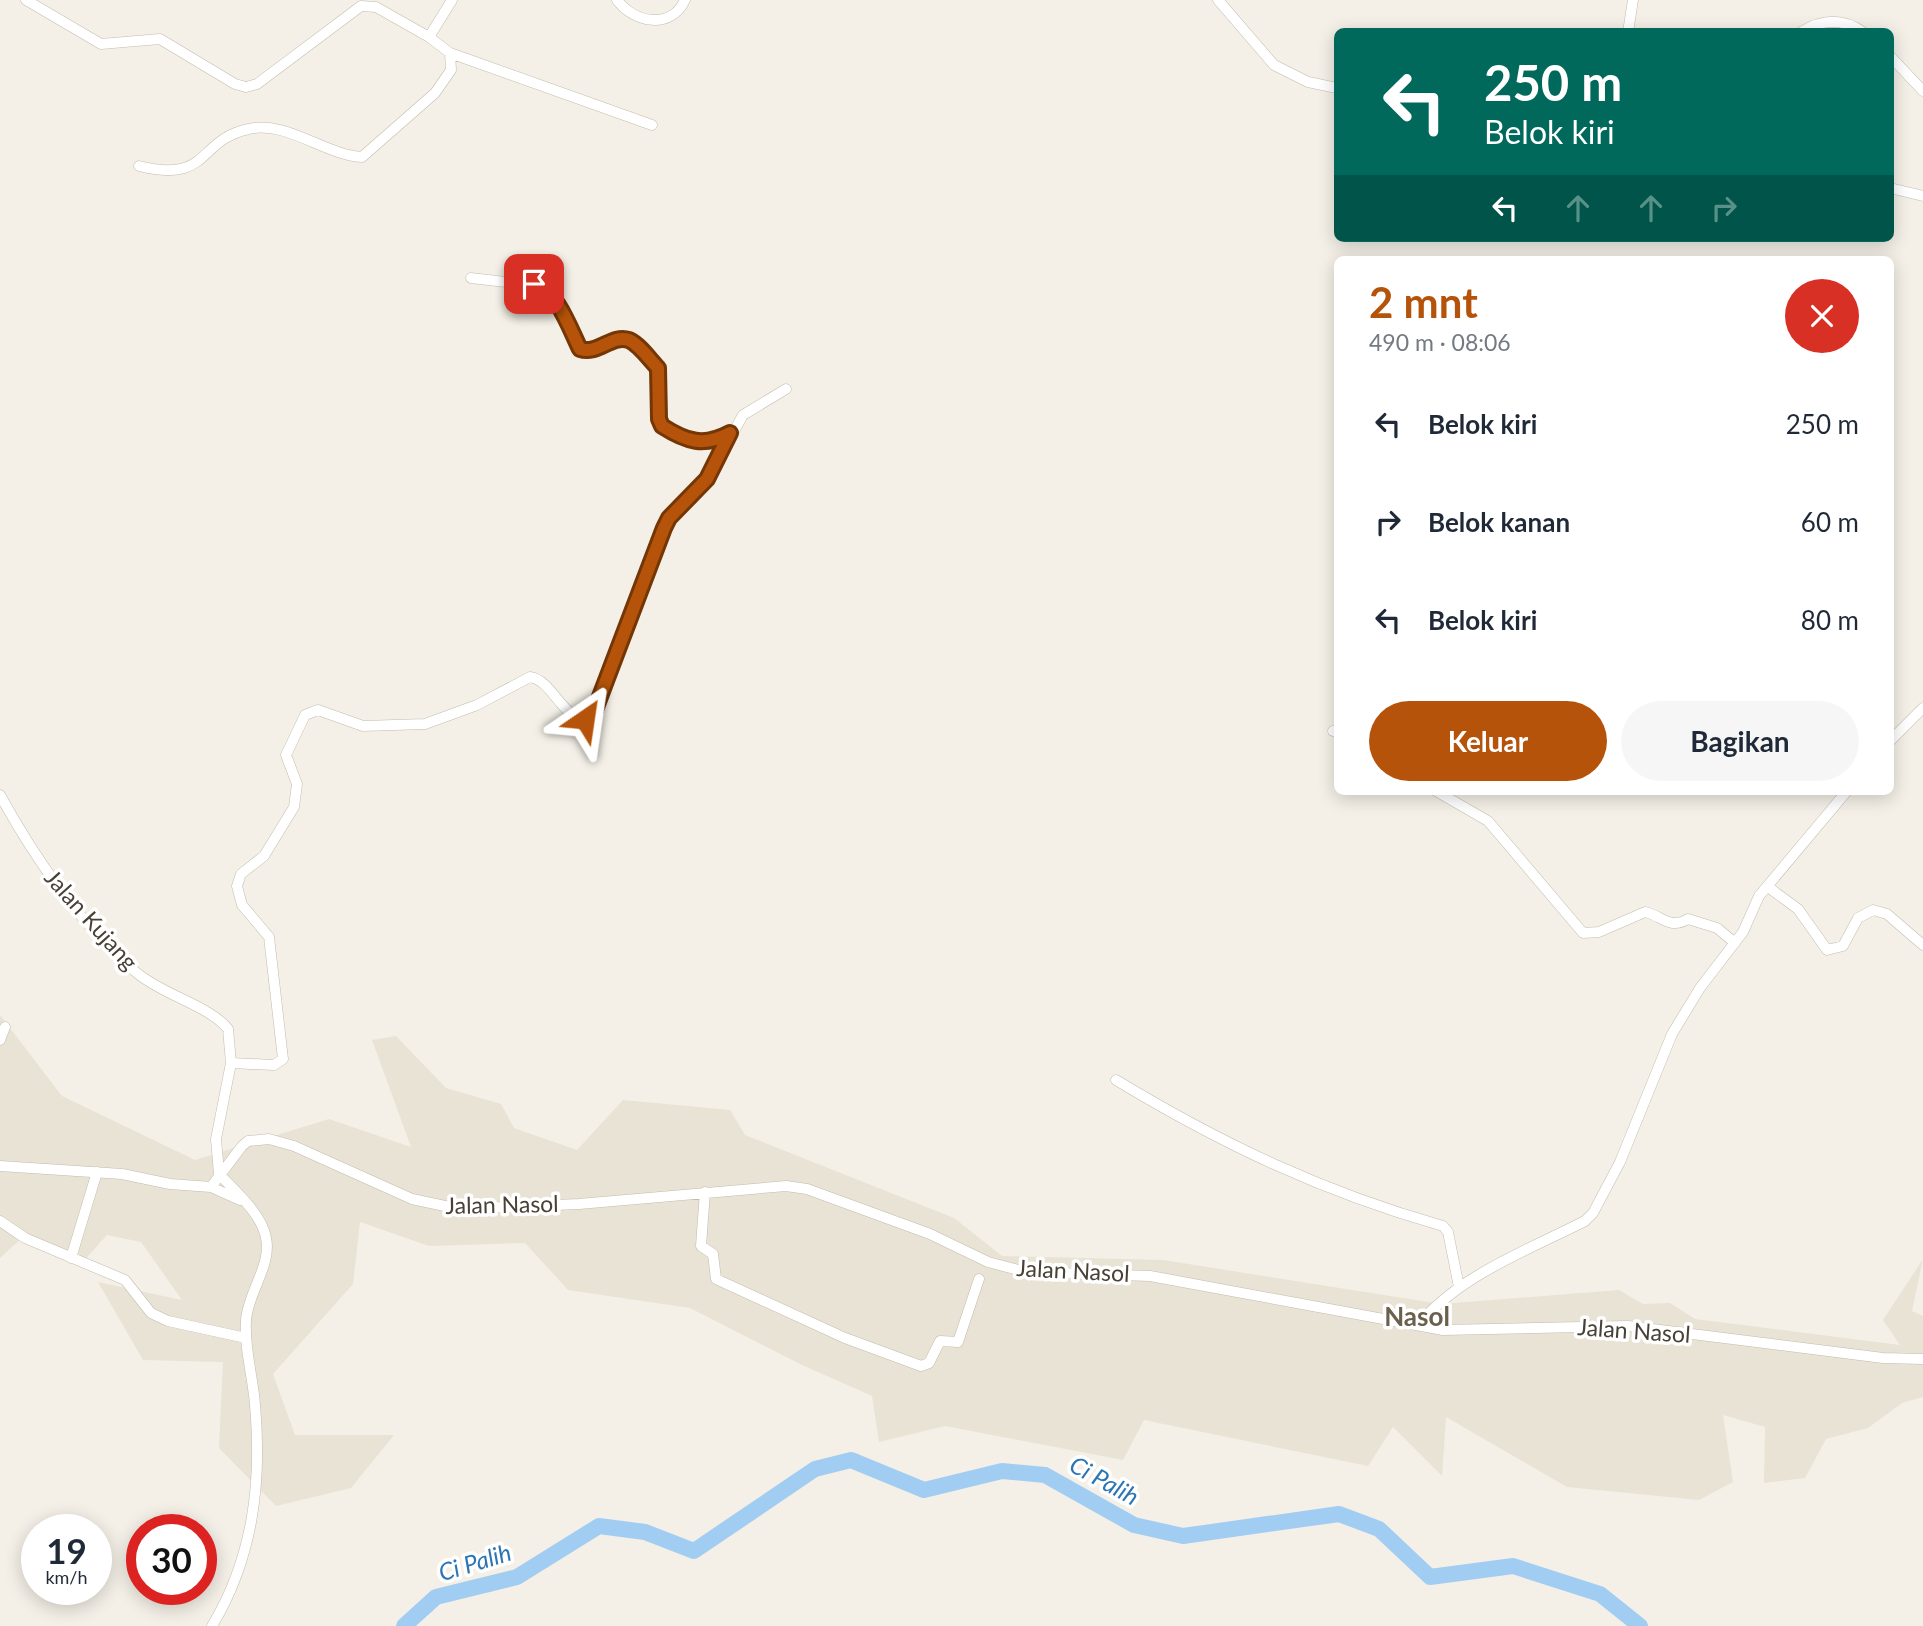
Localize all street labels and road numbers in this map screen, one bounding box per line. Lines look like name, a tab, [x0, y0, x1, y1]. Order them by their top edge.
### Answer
street label: Jalan Kujang	[39, 863, 144, 975]
street label: Jalan Nasol	[445, 1189, 559, 1219]
street label: Jalan Nasol	[1016, 1253, 1130, 1287]
street label: Jalan Nasol	[1577, 1312, 1692, 1348]

